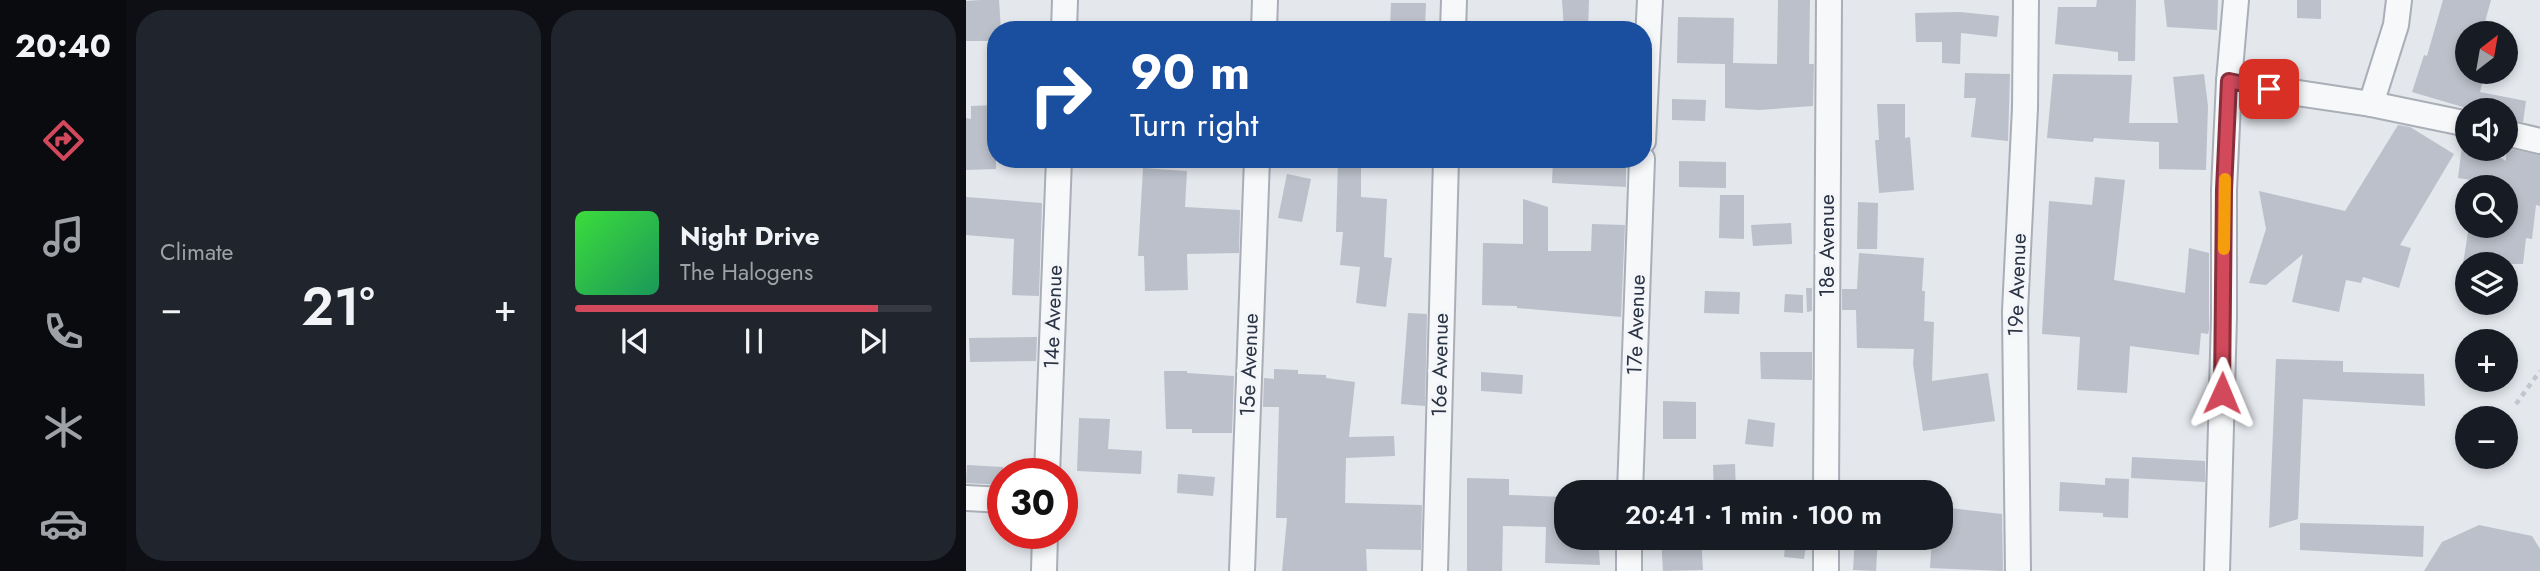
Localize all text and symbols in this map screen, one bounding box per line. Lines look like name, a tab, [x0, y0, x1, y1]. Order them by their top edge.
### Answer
north arrow	[2455, 21, 2518, 84]
map controls	[2455, 21, 2518, 469]
text: 20:40	[15, 23, 111, 69]
text: 90 m	[1130, 37, 1250, 107]
icon: right	[1015, 49, 1106, 140]
pin	[2239, 59, 2299, 119]
icon: arrive	[2250, 70, 2288, 108]
button: sound	[2455, 98, 2518, 161]
text: Turn right	[1130, 102, 1259, 148]
icon: directions	[39, 116, 88, 165]
button: search	[2455, 175, 2518, 238]
street label: 18e Avenue	[1812, 194, 1842, 298]
icon: music	[39, 212, 88, 261]
text: Night Drive	[680, 217, 820, 255]
street label: 19e Avenue	[2000, 233, 2034, 337]
text: Climate	[160, 235, 233, 269]
button: layers	[2455, 252, 2518, 315]
text: The Halogens	[680, 255, 813, 289]
street label: 14e Avenue	[1036, 264, 1070, 370]
text: 21°	[301, 269, 375, 345]
street label: 17e Avenue	[1619, 274, 1653, 376]
text: −	[160, 280, 182, 335]
text: +	[494, 280, 517, 335]
icon: phone	[39, 307, 88, 356]
street label: 15e Avenue	[1232, 312, 1266, 417]
street label: 16e Avenue	[1424, 313, 1456, 417]
icon: previous	[616, 322, 654, 360]
icon: pause	[735, 322, 773, 360]
icon: next	[854, 322, 892, 360]
button: +	[2455, 329, 2518, 392]
position arrow	[2185, 356, 2259, 430]
icon: climate	[39, 403, 88, 452]
button: −	[2455, 406, 2518, 469]
speed limit sign: 30	[987, 458, 1078, 549]
text: 20:41 · 1 min · 100 m	[1625, 496, 1882, 534]
icon: car	[39, 499, 88, 548]

